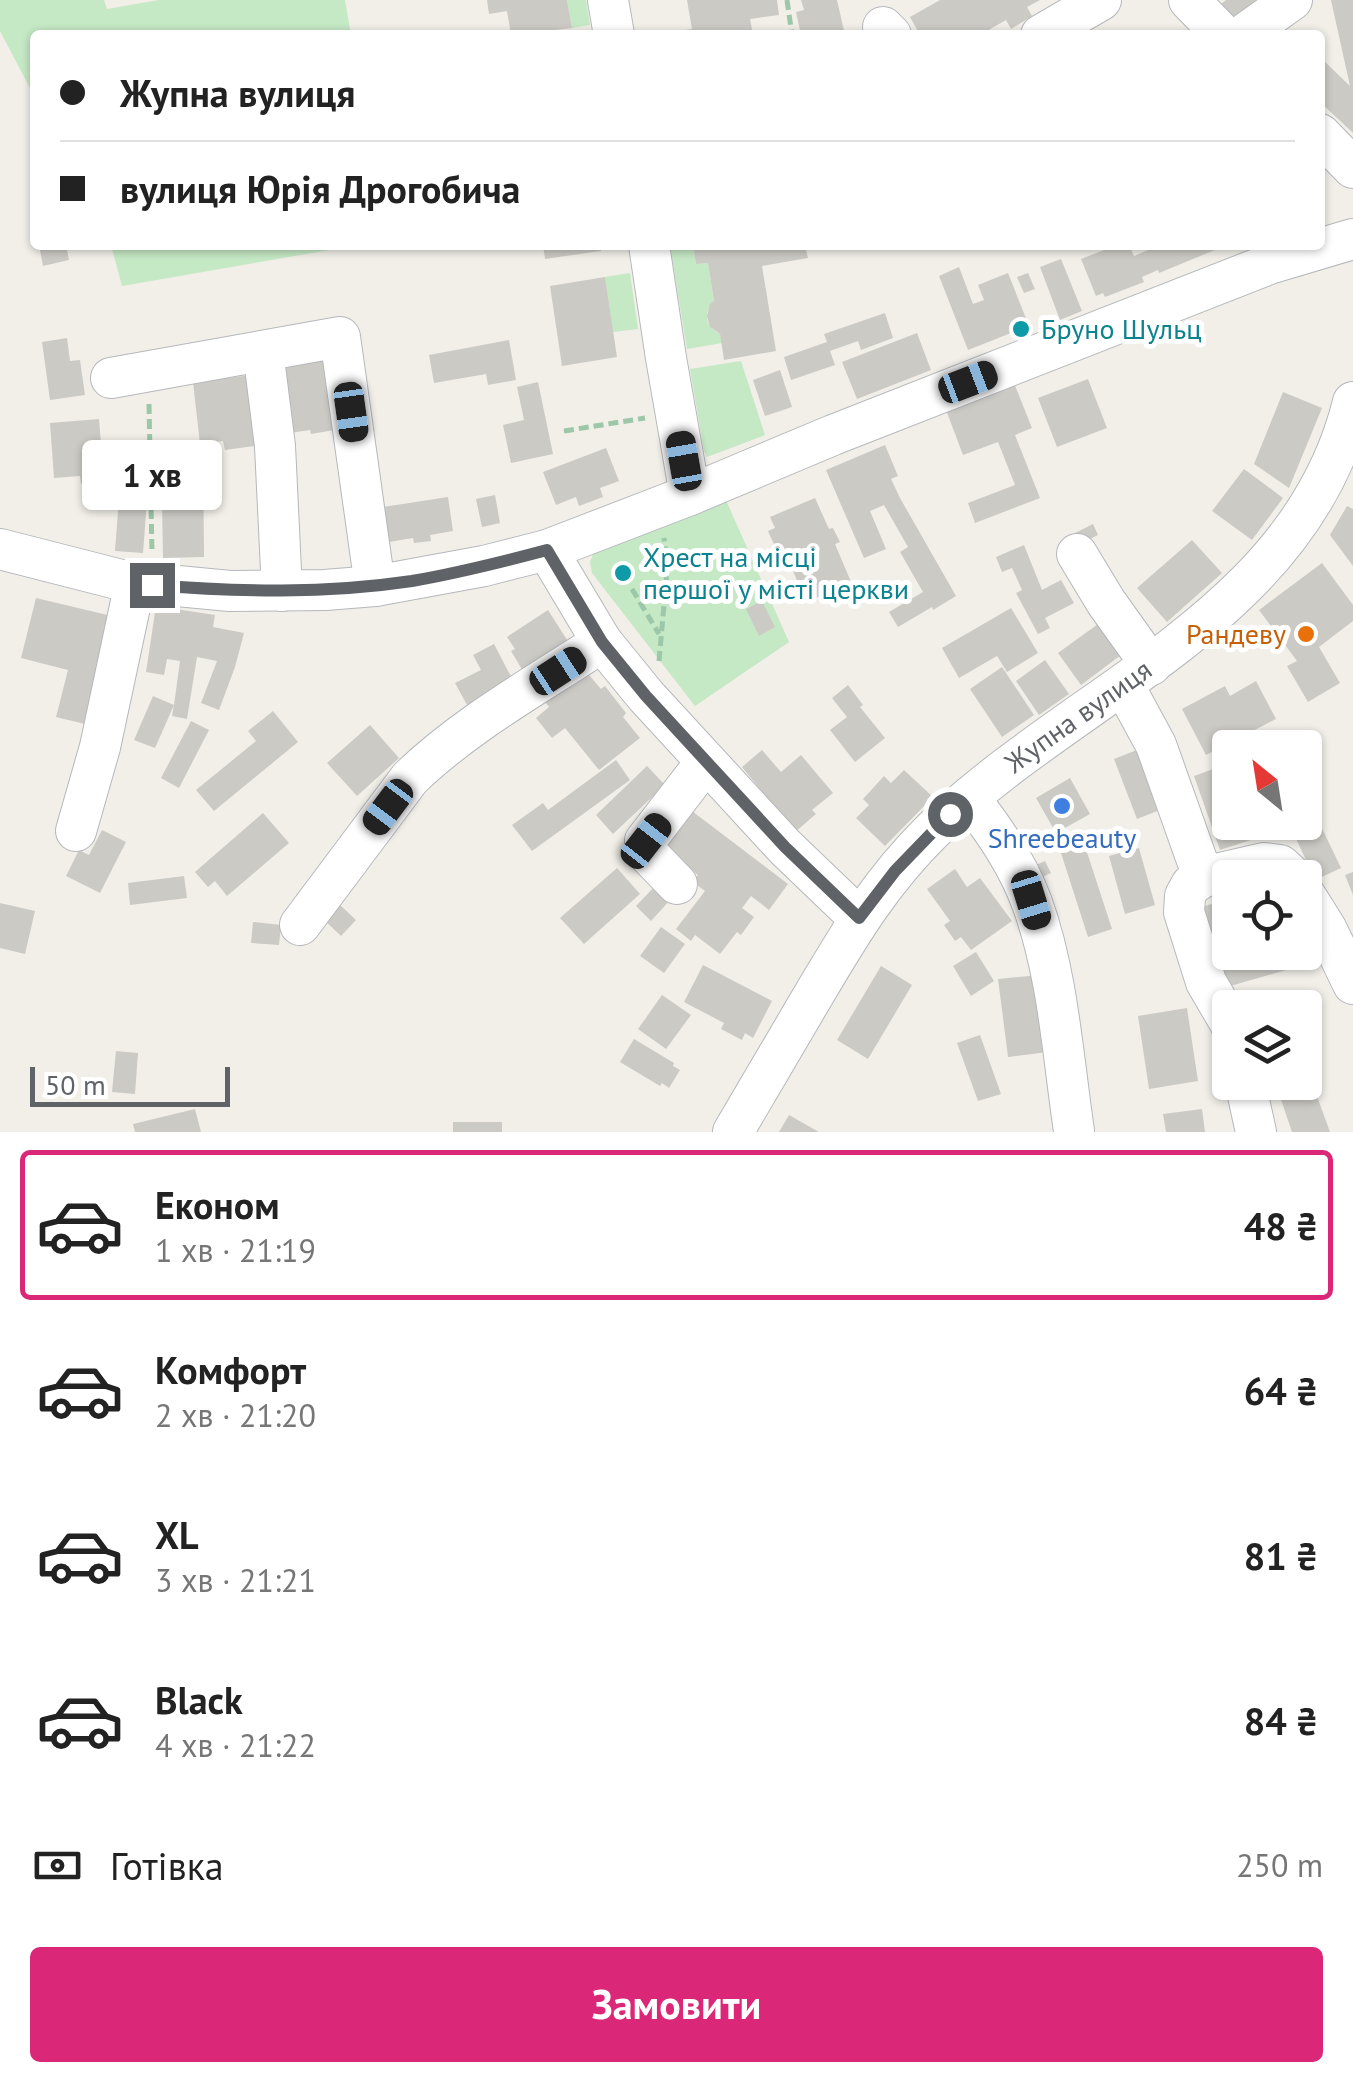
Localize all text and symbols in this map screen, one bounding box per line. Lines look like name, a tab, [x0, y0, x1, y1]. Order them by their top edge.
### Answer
text: Жупна вулиця	[120, 68, 355, 117]
text: вулиця Юрія Дрогобича	[120, 164, 520, 213]
place label: Бруно Шульц	[1041, 310, 1202, 347]
marker: Бруно Шульц	[1010, 318, 1032, 340]
car	[935, 357, 1001, 407]
car	[332, 380, 370, 444]
car	[664, 429, 704, 493]
callout: 1 хв	[82, 440, 222, 510]
text: 1 хв	[122, 454, 182, 496]
place label: Хрест на місці першої у місті церкви	[643, 538, 909, 607]
marker: Хрест на місці першої у місті церкви	[612, 562, 634, 584]
route end	[130, 563, 175, 608]
place label: Рандеву	[1186, 615, 1286, 652]
marker: Рандеву	[1295, 623, 1317, 645]
car	[525, 642, 591, 700]
street label: Жупна вулиця	[996, 651, 1159, 781]
north arrow	[1212, 730, 1322, 840]
map controls	[1212, 730, 1322, 1100]
car	[358, 774, 418, 840]
route start	[928, 792, 973, 837]
marker: Shreebeauty	[1051, 795, 1073, 817]
car	[616, 808, 676, 874]
place label: Shreebeauty	[988, 819, 1136, 856]
button: locate	[1212, 860, 1322, 970]
car	[1008, 867, 1054, 933]
button: layers	[1212, 990, 1322, 1100]
scale bar	[30, 1062, 230, 1106]
text: 50 m	[45, 1066, 106, 1103]
icon: car	[35, 1180, 125, 1270]
text: Економ	[155, 1180, 279, 1229]
text: 48 ₴	[1244, 1201, 1318, 1250]
text: 1 хв · 21:19	[155, 1229, 316, 1271]
icon: car	[35, 1345, 125, 1435]
text: Комфорт	[155, 1345, 306, 1394]
text: 64 ₴	[1244, 1366, 1318, 1415]
text: 2 хв · 21:20	[155, 1394, 316, 1436]
icon: car	[35, 1510, 125, 1600]
text: XL	[155, 1510, 199, 1559]
text: 81 ₴	[1244, 1531, 1318, 1580]
text: 3 хв · 21:21	[155, 1559, 316, 1601]
icon: car	[35, 1675, 125, 1765]
text: Black	[155, 1675, 243, 1724]
text: 84 ₴	[1244, 1696, 1318, 1745]
text: 4 хв · 21:22	[155, 1724, 316, 1766]
icon: cash	[30, 1838, 85, 1893]
text: Готівка	[110, 1841, 224, 1890]
text: 250 m	[1236, 1844, 1323, 1886]
button: Замовити	[30, 1947, 1323, 2062]

